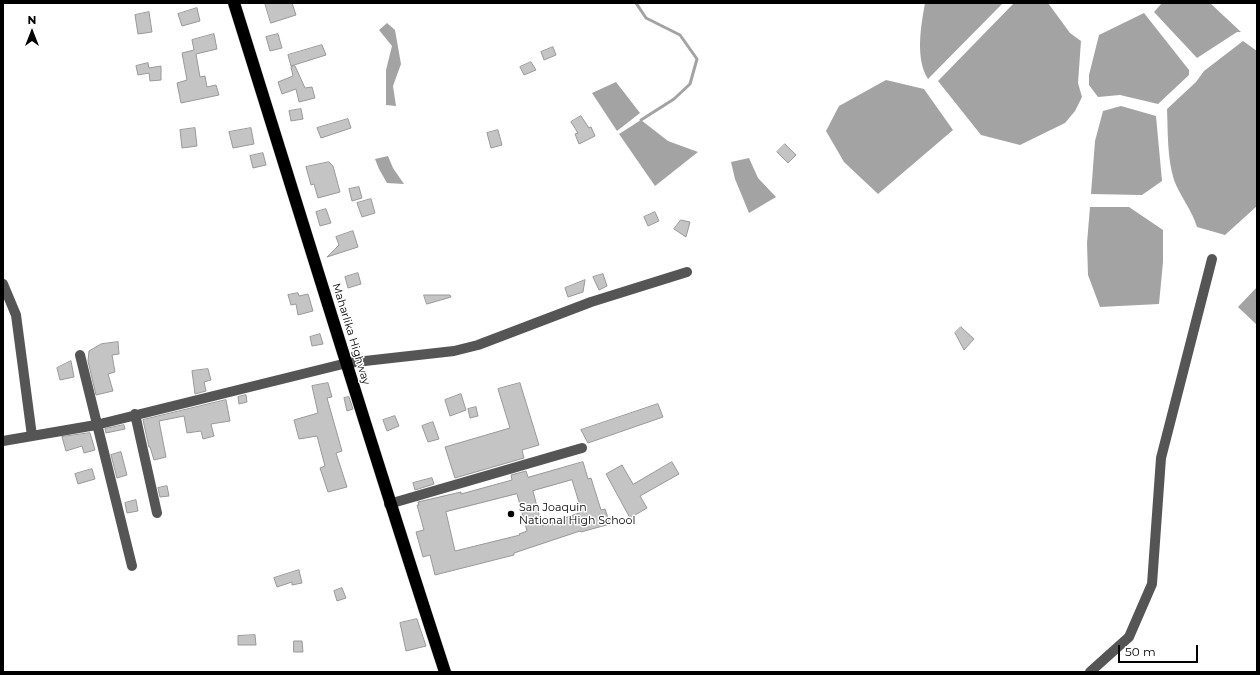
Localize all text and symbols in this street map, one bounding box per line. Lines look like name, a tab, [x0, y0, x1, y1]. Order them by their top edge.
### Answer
north arrow	[12, 12, 52, 52]
text: N	[28, 13, 36, 27]
street label: Maharlika Highway	[329, 282, 373, 386]
place label: San Joaquin National High School	[519, 501, 635, 527]
marker: San Joaquin National High School	[506, 509, 516, 519]
scale bar	[1120, 637, 1200, 663]
text: 50 m	[1125, 644, 1156, 659]

